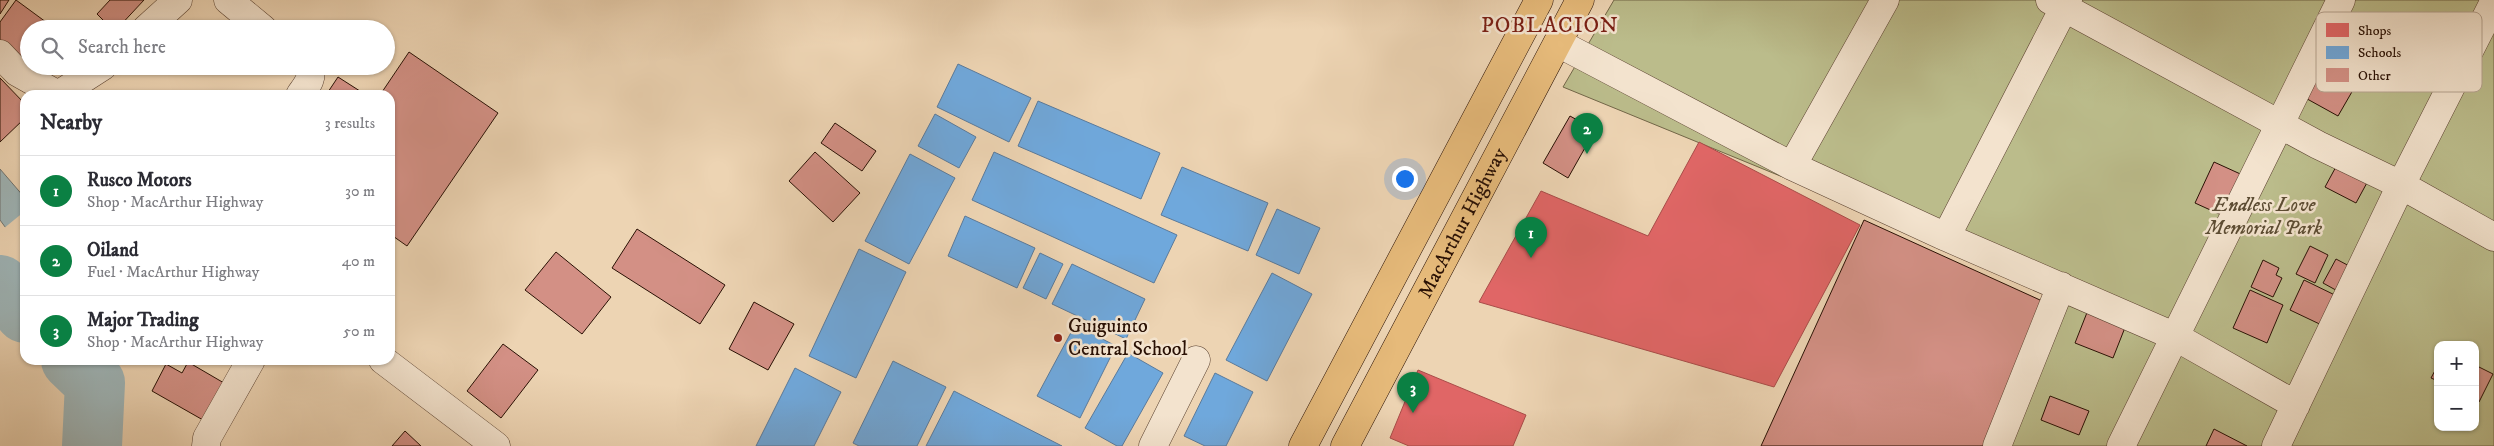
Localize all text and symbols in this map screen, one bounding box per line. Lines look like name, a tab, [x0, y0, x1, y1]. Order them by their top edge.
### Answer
district label: POBLACION	[1481, 12, 1619, 39]
legend	[2316, 12, 2482, 92]
search box	[20, 20, 395, 75]
text: Shops	[2358, 22, 2391, 40]
icon: search	[38, 34, 66, 62]
text: Search here	[78, 36, 166, 59]
text: Schools	[2358, 44, 2401, 62]
text: Other	[2358, 67, 2391, 85]
text: Nearby	[40, 110, 102, 136]
text: 3 results	[325, 113, 375, 133]
pin: 2	[1571, 113, 1603, 154]
street label: MacArthur Highway	[1413, 143, 1513, 303]
your location	[1392, 166, 1418, 192]
text: Rusco Motors	[87, 169, 192, 192]
text: 1	[53, 181, 59, 201]
text: 30 m	[345, 181, 375, 201]
text: Shop · MacArthur Highway	[87, 192, 263, 212]
park label: Endless Love Memorial Park	[2204, 193, 2323, 241]
pin: 1	[1515, 217, 1547, 258]
text: Oiland	[87, 239, 139, 262]
text: 2	[52, 251, 60, 271]
text: 40 m	[342, 251, 375, 271]
text: Fuel · MacArthur Highway	[87, 262, 259, 282]
text: Major Trading	[87, 309, 198, 332]
place label: Guiguinto Central School	[1068, 314, 1187, 362]
text: 3	[53, 321, 59, 341]
text: 50 m	[343, 321, 375, 341]
text: Shop · MacArthur Highway	[87, 332, 263, 352]
marker: Guiguinto Central School	[1052, 332, 1064, 344]
map controls	[2434, 341, 2479, 431]
button: +	[2434, 341, 2479, 386]
pin: 3	[1397, 372, 1429, 413]
button: −	[2434, 386, 2479, 431]

